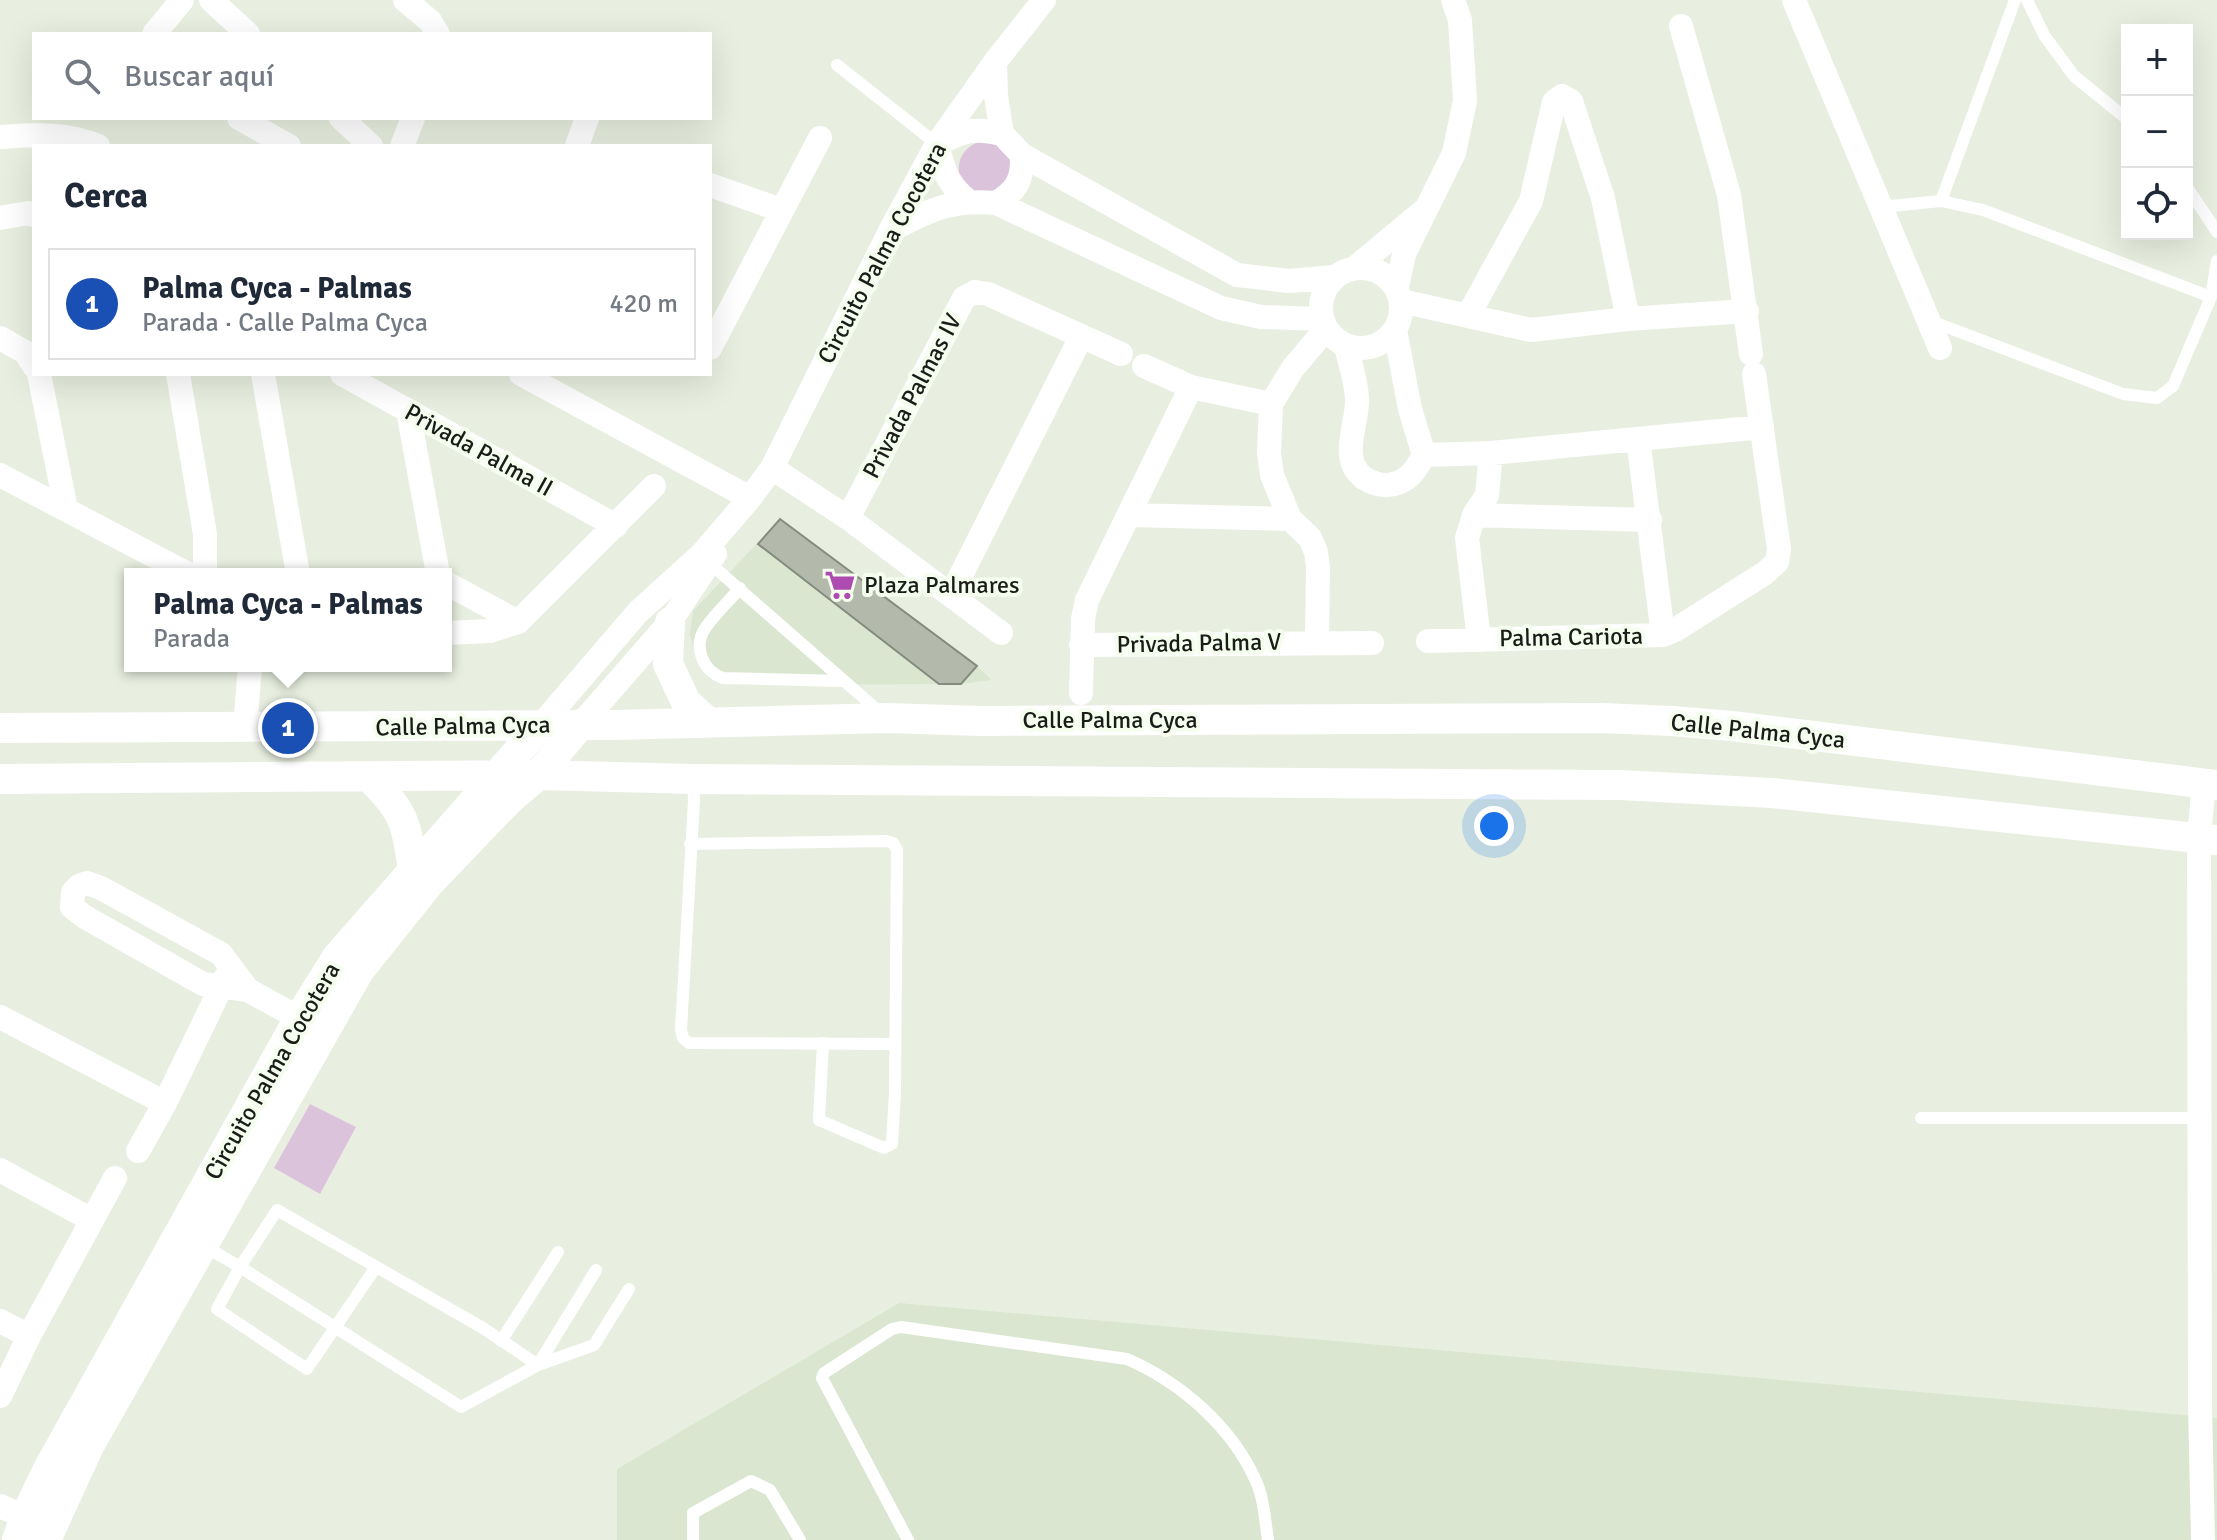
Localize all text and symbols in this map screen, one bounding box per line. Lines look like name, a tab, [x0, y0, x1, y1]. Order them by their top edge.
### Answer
map controls	[2121, 24, 2193, 240]
button: +	[2121, 24, 2193, 96]
search box	[32, 32, 712, 120]
icon: search	[60, 54, 104, 98]
text: Buscar aquí	[124, 58, 274, 95]
button: −	[2121, 96, 2193, 168]
street label: Circuito Palma Cocotera	[811, 137, 953, 369]
button: locate	[2121, 168, 2193, 240]
text: Cerca	[64, 175, 148, 217]
text: Palma Cyca - Palmas	[142, 270, 412, 307]
text: 1	[85, 288, 99, 320]
text: 420 m	[609, 288, 678, 320]
text: Parada · Calle Palma Cyca	[142, 307, 428, 339]
street label: Privada Palmas IV	[856, 308, 968, 483]
street label: Privada Palma II	[400, 397, 558, 503]
popup	[124, 568, 452, 672]
supermarket icon: Plaza Palmares	[823, 568, 857, 602]
place label: Plaza Palmares	[864, 570, 1020, 600]
text: Palma Cyca - Palmas	[153, 586, 423, 623]
street label: Palma Cariota	[1499, 621, 1643, 653]
text: Parada	[153, 623, 230, 655]
street label: Privada Palma V	[1116, 627, 1282, 659]
pin: 1	[262, 698, 314, 758]
street label: Calle Palma Cyca	[1022, 705, 1198, 735]
street label: Calle Palma Cyca	[1669, 707, 1847, 755]
street label: Calle Palma Cyca	[375, 709, 551, 743]
your location	[1474, 806, 1514, 846]
street label: Circuito Palma Cocotera	[197, 957, 347, 1185]

